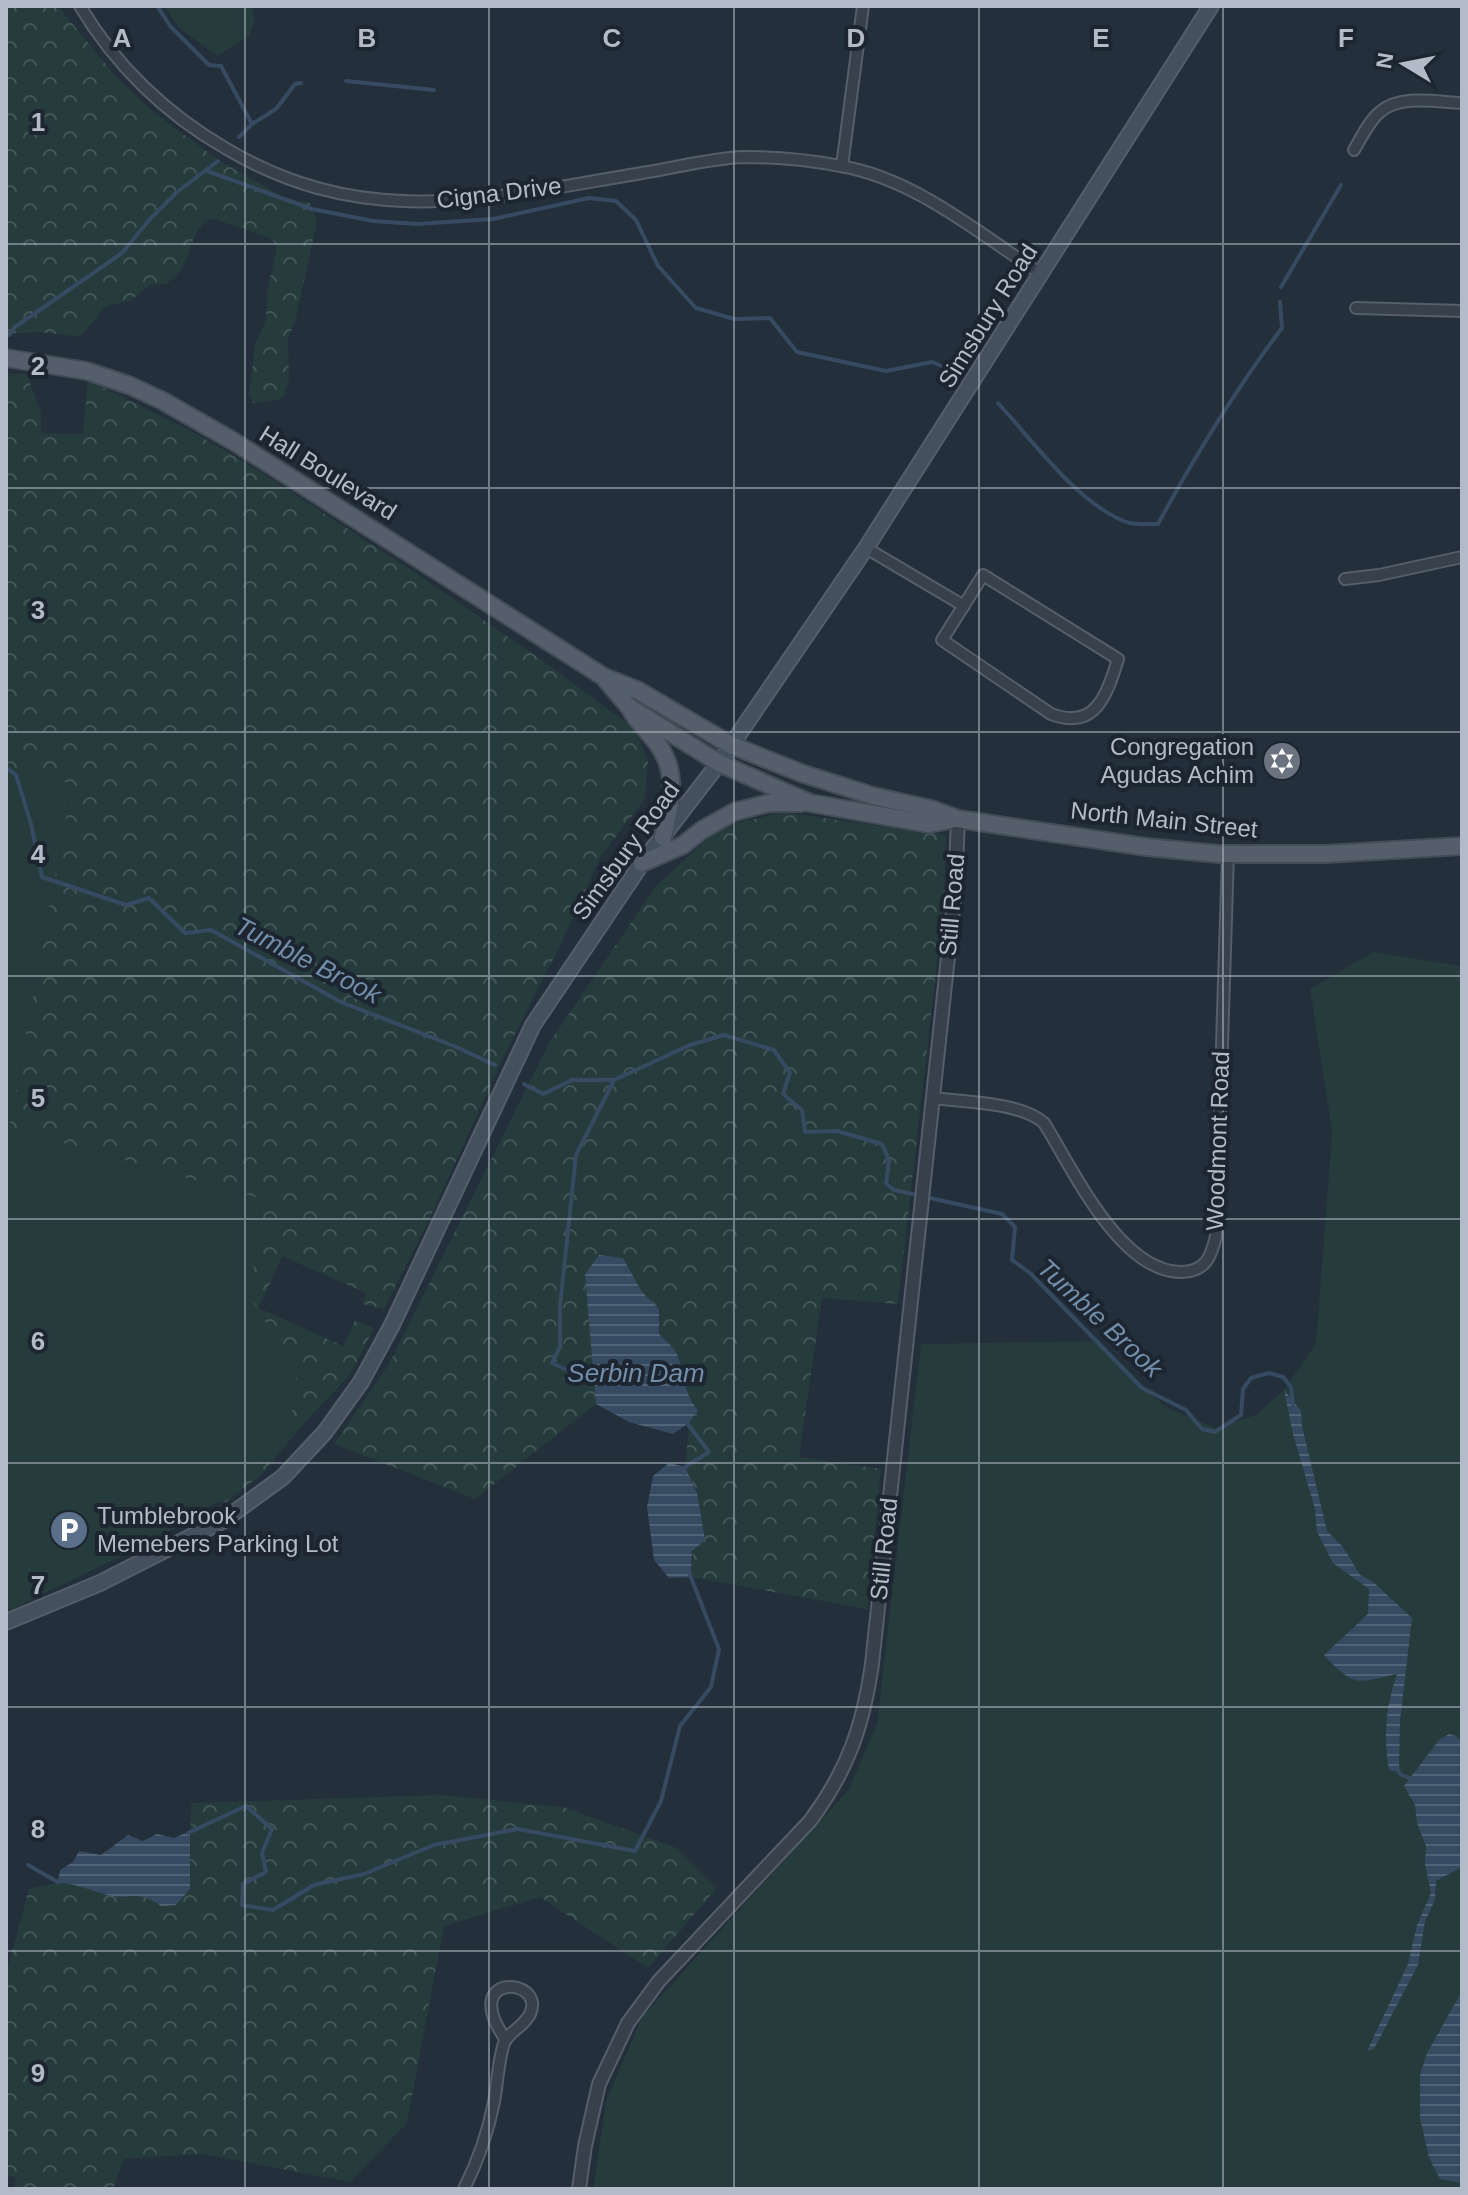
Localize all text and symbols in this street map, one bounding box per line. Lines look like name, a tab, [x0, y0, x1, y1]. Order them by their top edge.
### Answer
text: A	[113, 23, 132, 53]
text: B	[358, 23, 376, 53]
text: C	[603, 23, 622, 53]
text: D	[847, 23, 865, 53]
text: E	[1092, 23, 1110, 53]
text: F	[1338, 23, 1354, 53]
north arrow	[1364, 24, 1444, 104]
text: N	[1371, 51, 1398, 71]
text: 1	[31, 107, 45, 137]
street label: Cigna Drive	[435, 171, 563, 214]
street label: Simsbury Road	[933, 239, 1042, 392]
text: 2	[31, 351, 45, 381]
street label: Hall Boulevard	[255, 420, 402, 525]
text: 3	[31, 595, 45, 625]
place label: Congregation Agudas Achim	[1101, 733, 1254, 788]
synagogue icon: Congregation Agudas Achim	[1261, 740, 1303, 782]
street label: Simsbury Road	[566, 776, 685, 925]
street label: North Main Street	[1069, 796, 1259, 843]
text: 4	[31, 839, 46, 869]
street label: Still Road	[934, 853, 969, 957]
water label: Tumble Brook	[230, 910, 388, 1011]
street label: Woodmont Road	[1201, 1051, 1234, 1231]
text: 5	[31, 1083, 45, 1113]
water label: Tumble Brook	[1031, 1252, 1170, 1385]
text: 6	[31, 1326, 45, 1356]
water label: Serbin Dam	[567, 1358, 705, 1388]
street label: Still Road	[865, 1496, 902, 1601]
place label: Tumblebrook Memebers Parking Lot	[97, 1502, 339, 1557]
parking icon: Tumblebrook Memebers Parking Lot	[48, 1509, 90, 1551]
text: 7	[31, 1570, 45, 1600]
text: 8	[31, 1814, 45, 1844]
text: 9	[31, 2058, 45, 2088]

